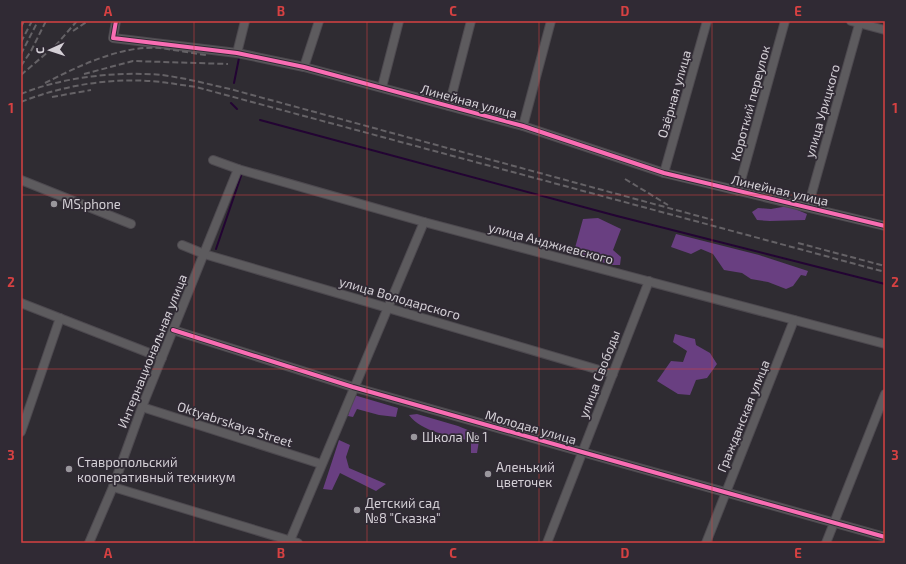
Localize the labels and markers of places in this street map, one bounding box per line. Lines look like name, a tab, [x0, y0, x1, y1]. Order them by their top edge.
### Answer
place label: MS.phone	[62, 196, 121, 212]
marker: MS.phone	[49, 199, 59, 209]
place label: Школа № 1	[422, 429, 488, 445]
marker: Школа № 1	[409, 432, 419, 442]
place label: Ставропольский кооперативный техникум	[77, 454, 235, 485]
place label: Аленький цветочек	[496, 459, 555, 490]
marker: Ставропольский кооперативный техникум	[64, 464, 74, 474]
marker: Аленький цветочек	[483, 469, 493, 479]
place label: Детский сад №8 "Сказка"	[365, 495, 441, 526]
marker: Детский сад №8 "Сказка"	[352, 505, 362, 515]

